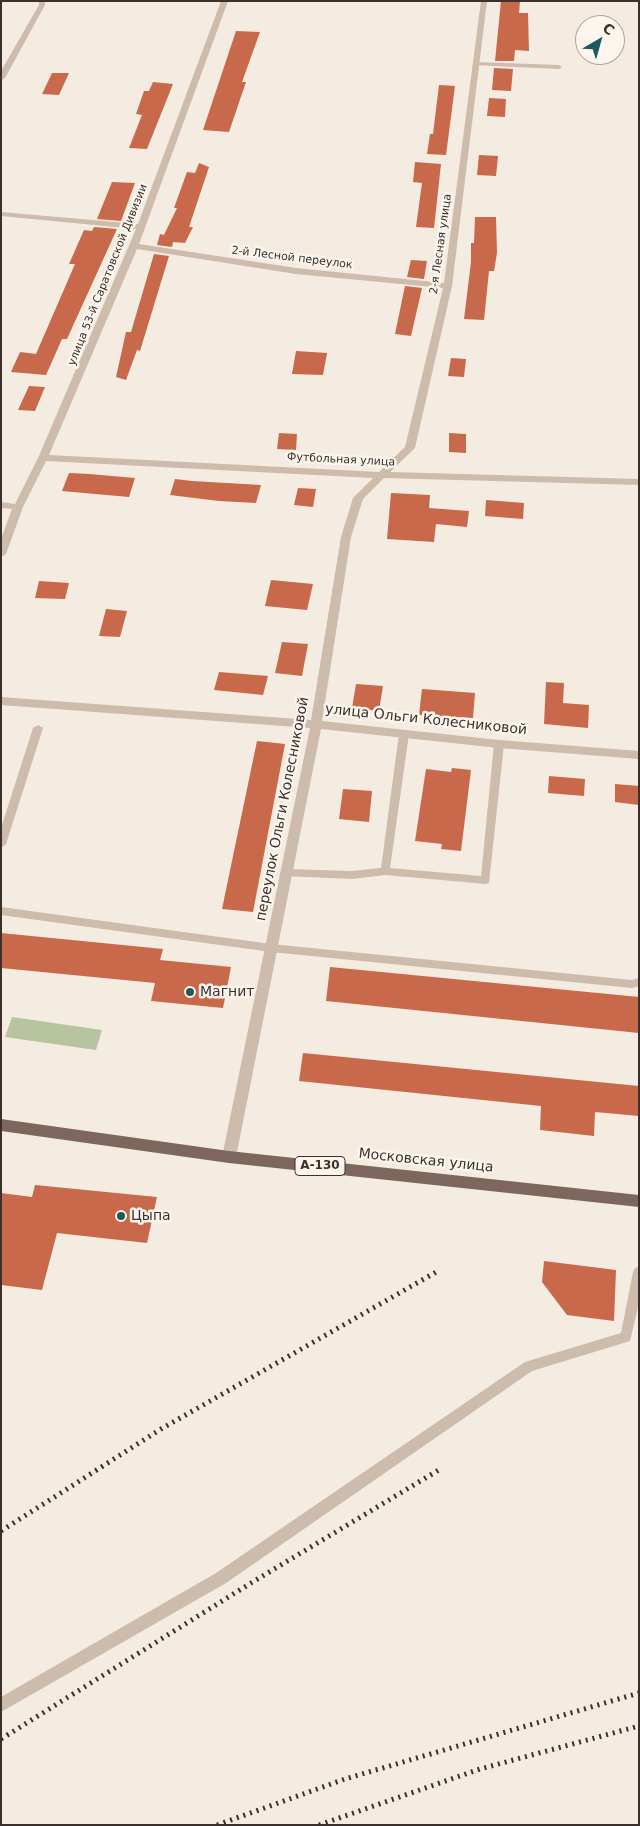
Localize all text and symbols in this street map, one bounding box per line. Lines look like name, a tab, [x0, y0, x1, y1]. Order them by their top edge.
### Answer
north arrow	[575, 15, 625, 65]
text: С	[600, 19, 618, 38]
street label: улица 53-й Саратовской Дивизии	[65, 182, 151, 368]
street label: 2-я Лесная улица	[427, 193, 455, 295]
street label: 2-й Лесной переулок	[231, 244, 353, 272]
street label: Футбольная улица	[287, 451, 395, 469]
street label: переулок Ольги Колесниковой	[253, 695, 313, 923]
street label: улица Ольги Колесниковой	[324, 701, 528, 739]
place label: Магнит	[200, 984, 254, 1000]
marker: Магнит	[184, 986, 196, 998]
street label: Московская улица	[358, 1146, 494, 1176]
road number: А-130	[295, 1156, 345, 1176]
place label: Цыпа	[131, 1208, 171, 1224]
marker: Цыпа	[115, 1210, 127, 1222]

